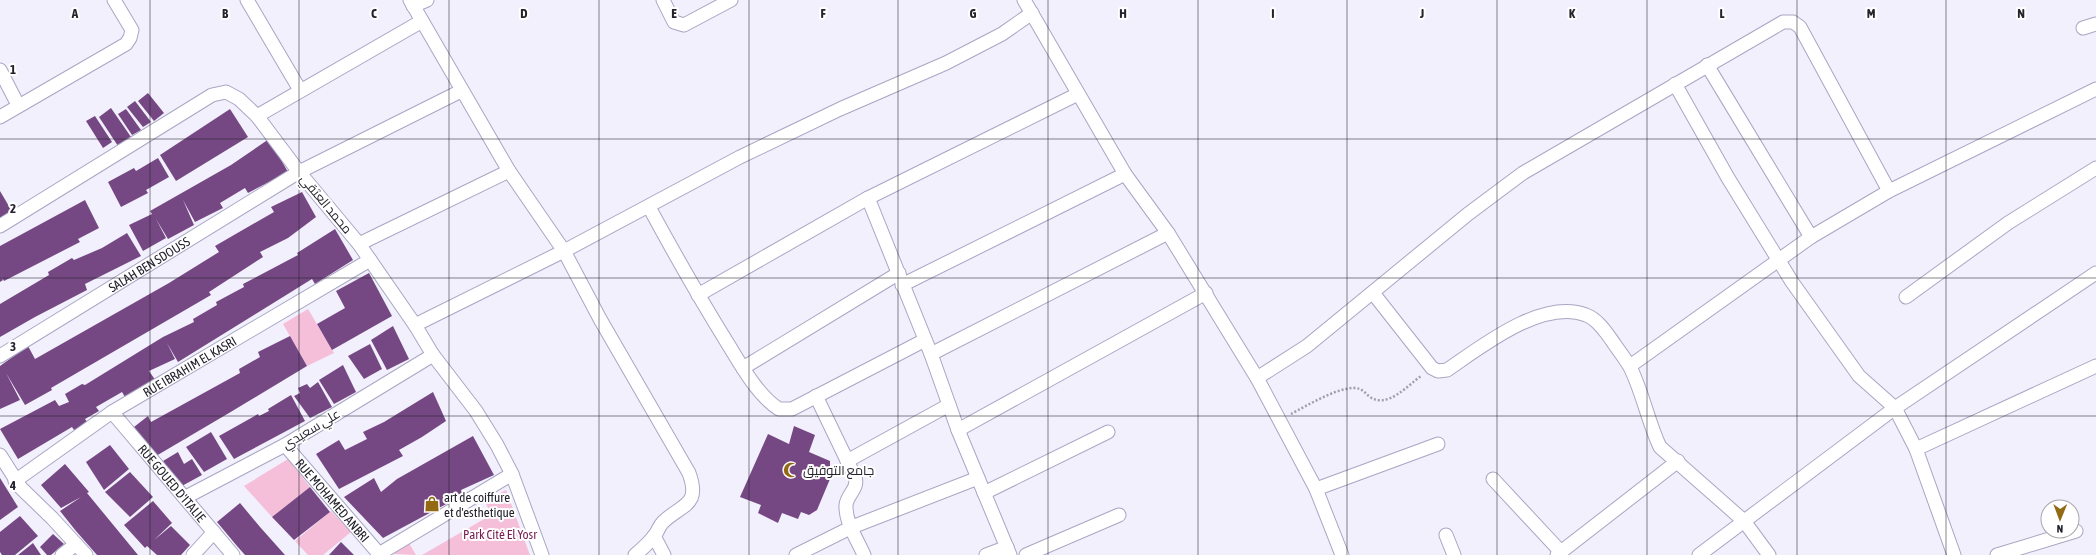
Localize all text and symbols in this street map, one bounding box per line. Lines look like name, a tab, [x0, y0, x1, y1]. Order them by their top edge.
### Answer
text: A	[71, 6, 79, 21]
text: B	[222, 6, 229, 21]
text: C	[371, 6, 377, 21]
text: D	[520, 6, 528, 21]
text: E	[671, 6, 677, 21]
text: F	[820, 6, 826, 21]
text: G	[970, 6, 977, 21]
text: H	[1119, 6, 1127, 21]
text: I	[1271, 6, 1275, 21]
text: J	[1419, 6, 1424, 21]
text: K	[1569, 6, 1576, 21]
text: L	[1719, 6, 1725, 21]
text: M	[1867, 6, 1876, 21]
text: N	[2017, 6, 2025, 21]
text: 1	[10, 62, 16, 77]
street label: محمد العتقي	[295, 171, 355, 239]
text: 2	[10, 201, 16, 216]
street label: SALAH BEN SDOUSS	[106, 233, 193, 295]
street label: RUE IBRAHIM EL KASRI	[140, 333, 239, 400]
text: 3	[10, 339, 16, 354]
street label: علي سعيدي	[279, 406, 344, 455]
street label: RUE GOUED D'ITALIE	[135, 441, 209, 525]
street label: RUE MOHAMED ANBRI	[293, 456, 373, 545]
mosque icon: جامع التوفيق	[782, 461, 800, 479]
place label: جامع التوفيق	[803, 463, 874, 479]
text: 4	[9, 478, 16, 493]
place label: art de coiffure et d'esthetique	[444, 490, 515, 520]
shop icon: art de coiffure et d'esthetique	[423, 495, 441, 513]
north arrow	[2040, 499, 2080, 539]
text: N	[2056, 523, 2063, 535]
park label: Park Cité El Yosr	[463, 527, 537, 542]

